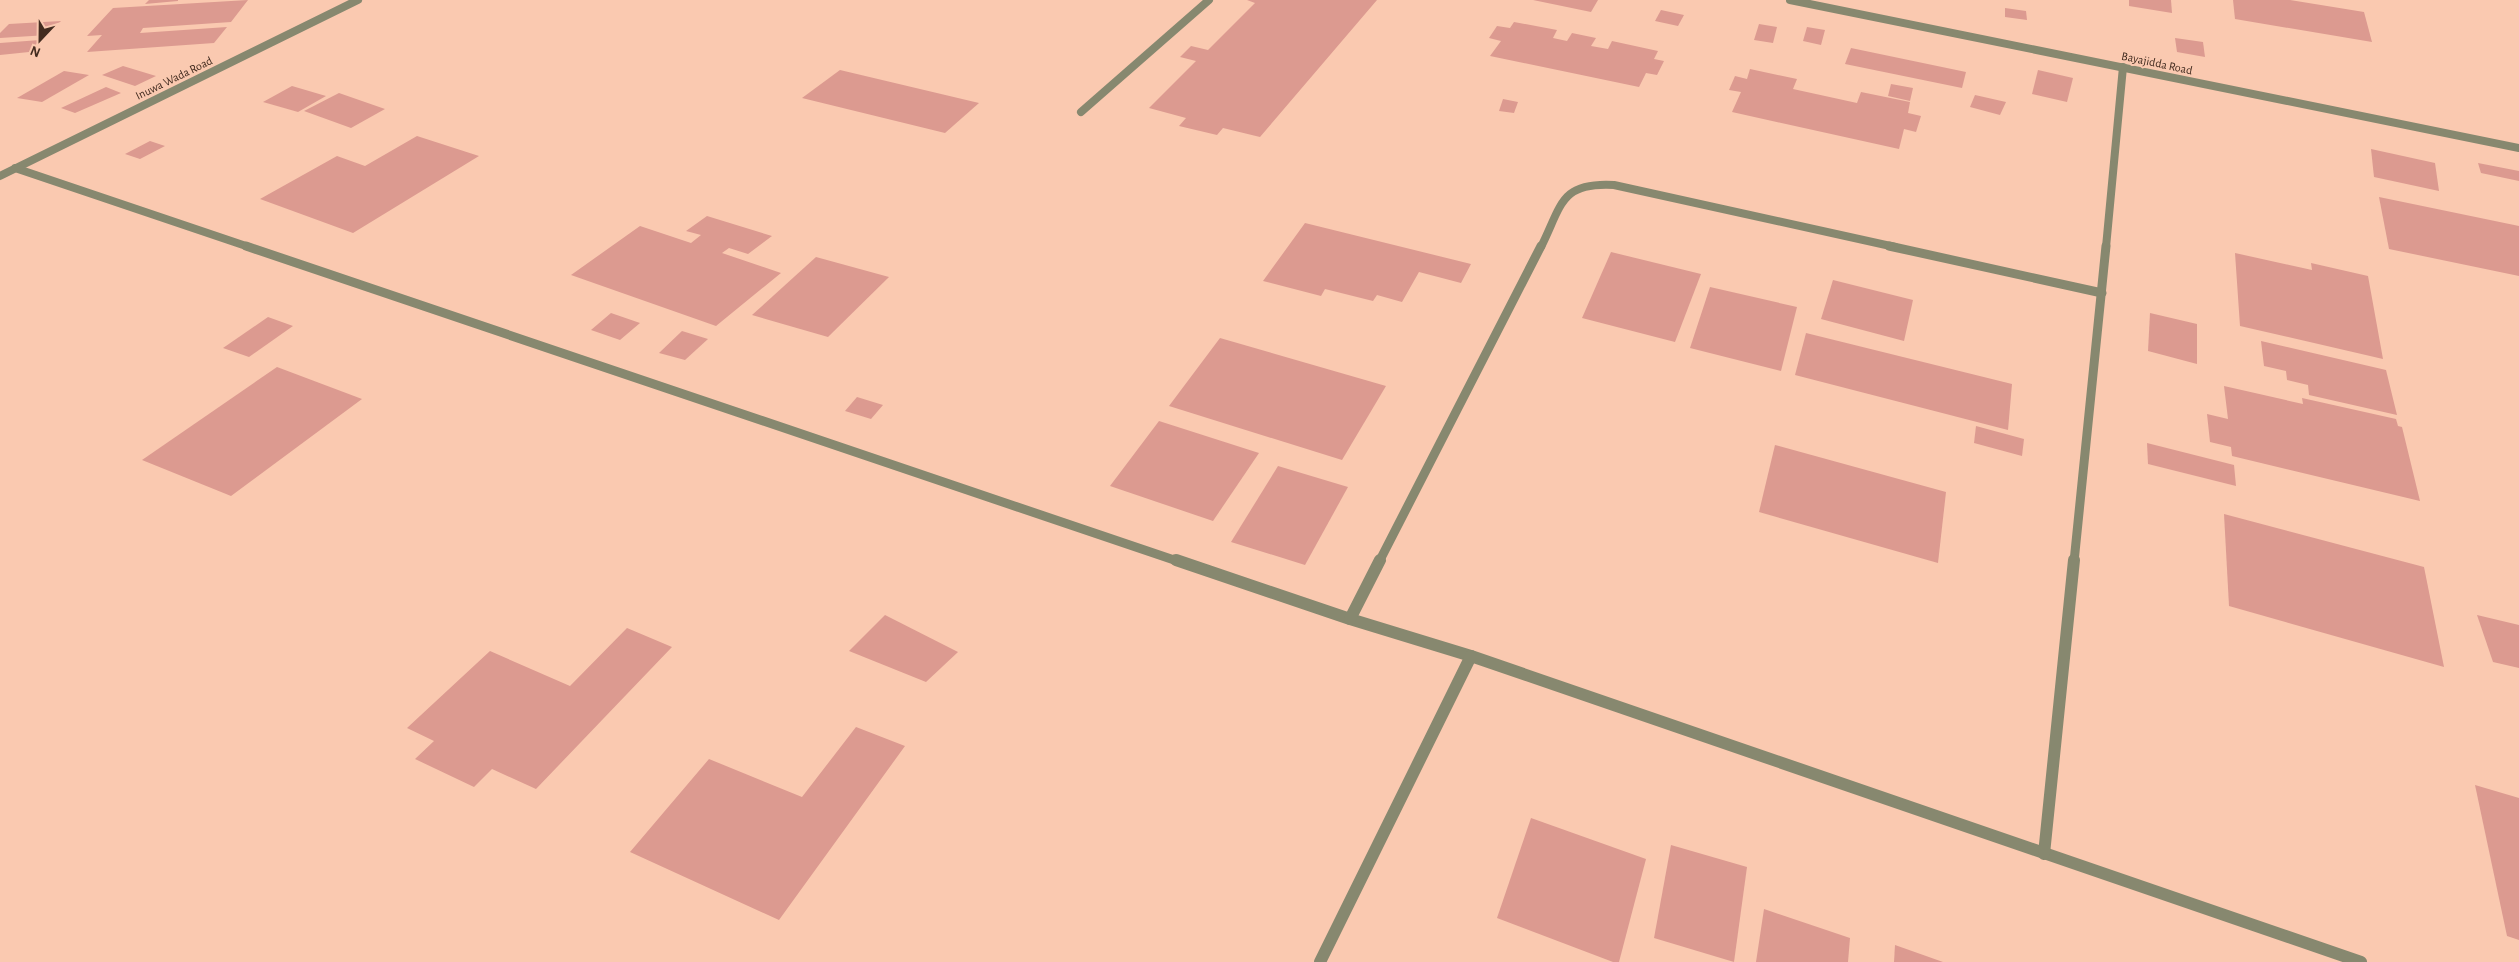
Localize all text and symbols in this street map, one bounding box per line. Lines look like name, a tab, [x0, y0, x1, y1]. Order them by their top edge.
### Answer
north arrow	[15, 15, 65, 65]
text: N	[28, 43, 43, 59]
street label: Bayajidda Road	[2120, 50, 2194, 77]
street label: Inuwa Wada Road	[134, 54, 214, 102]

